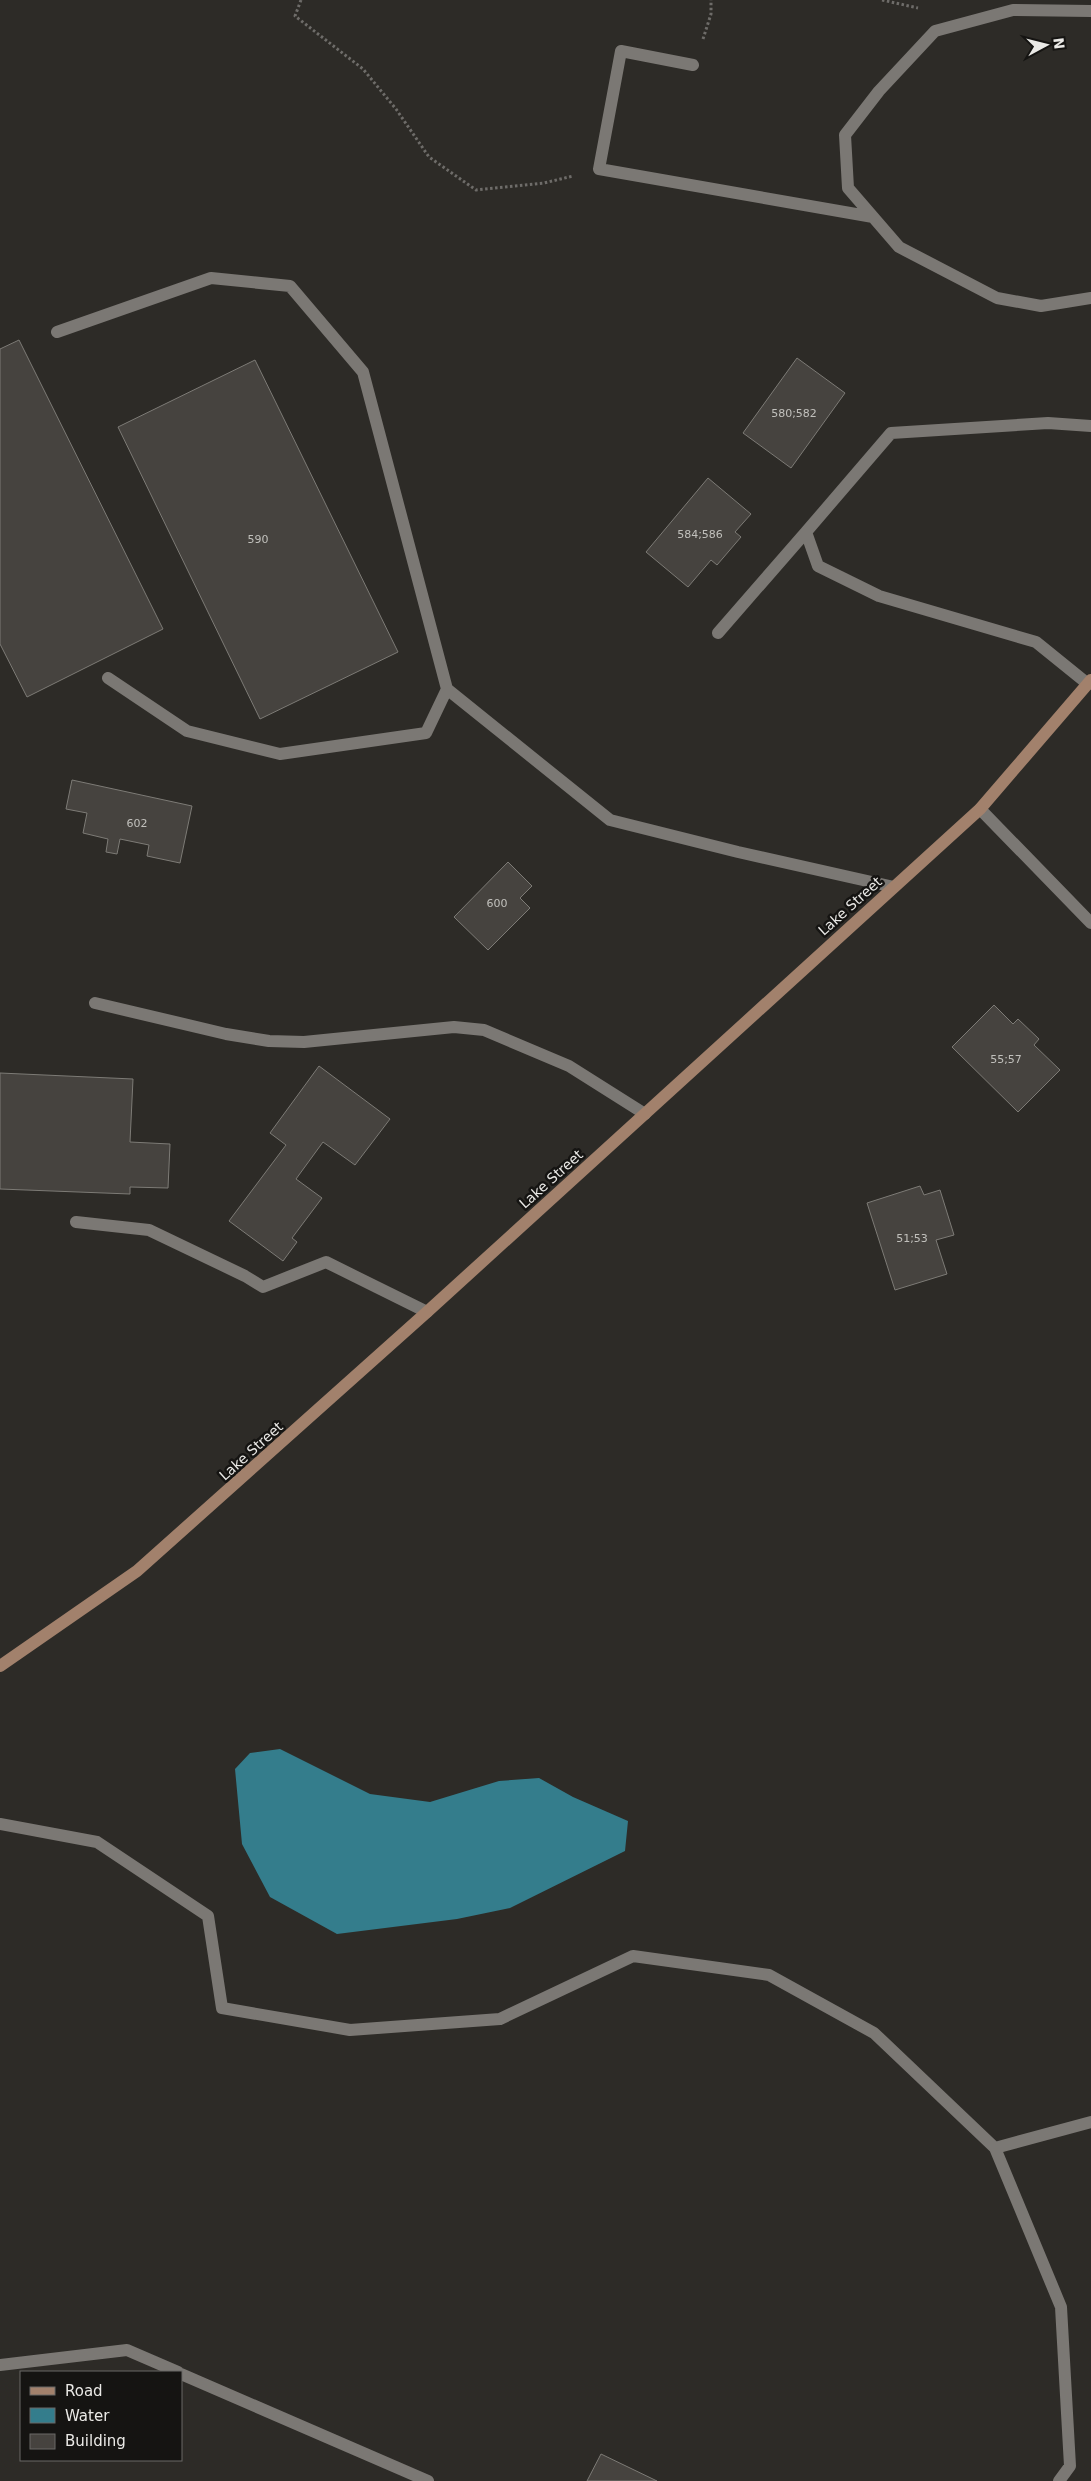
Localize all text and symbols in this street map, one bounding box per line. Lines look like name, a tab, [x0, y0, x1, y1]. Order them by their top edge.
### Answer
north arrow	[1021, 20, 1071, 70]
text: N	[1050, 37, 1068, 50]
house number: 580;582	[771, 407, 817, 420]
house number: 584;586	[677, 528, 723, 541]
house number: 590	[248, 533, 269, 546]
house number: 602	[127, 817, 148, 830]
street label: Lake Street	[815, 873, 885, 939]
house number: 600	[487, 897, 508, 910]
house number: 55;57	[990, 1053, 1022, 1066]
street label: Lake Street	[516, 1146, 586, 1212]
house number: 51;53	[896, 1232, 928, 1245]
street label: Lake Street	[216, 1418, 286, 1484]
legend	[20, 2371, 182, 2461]
text: Road	[65, 2382, 103, 2400]
text: Water	[65, 2407, 110, 2425]
text: Building	[65, 2432, 126, 2450]

